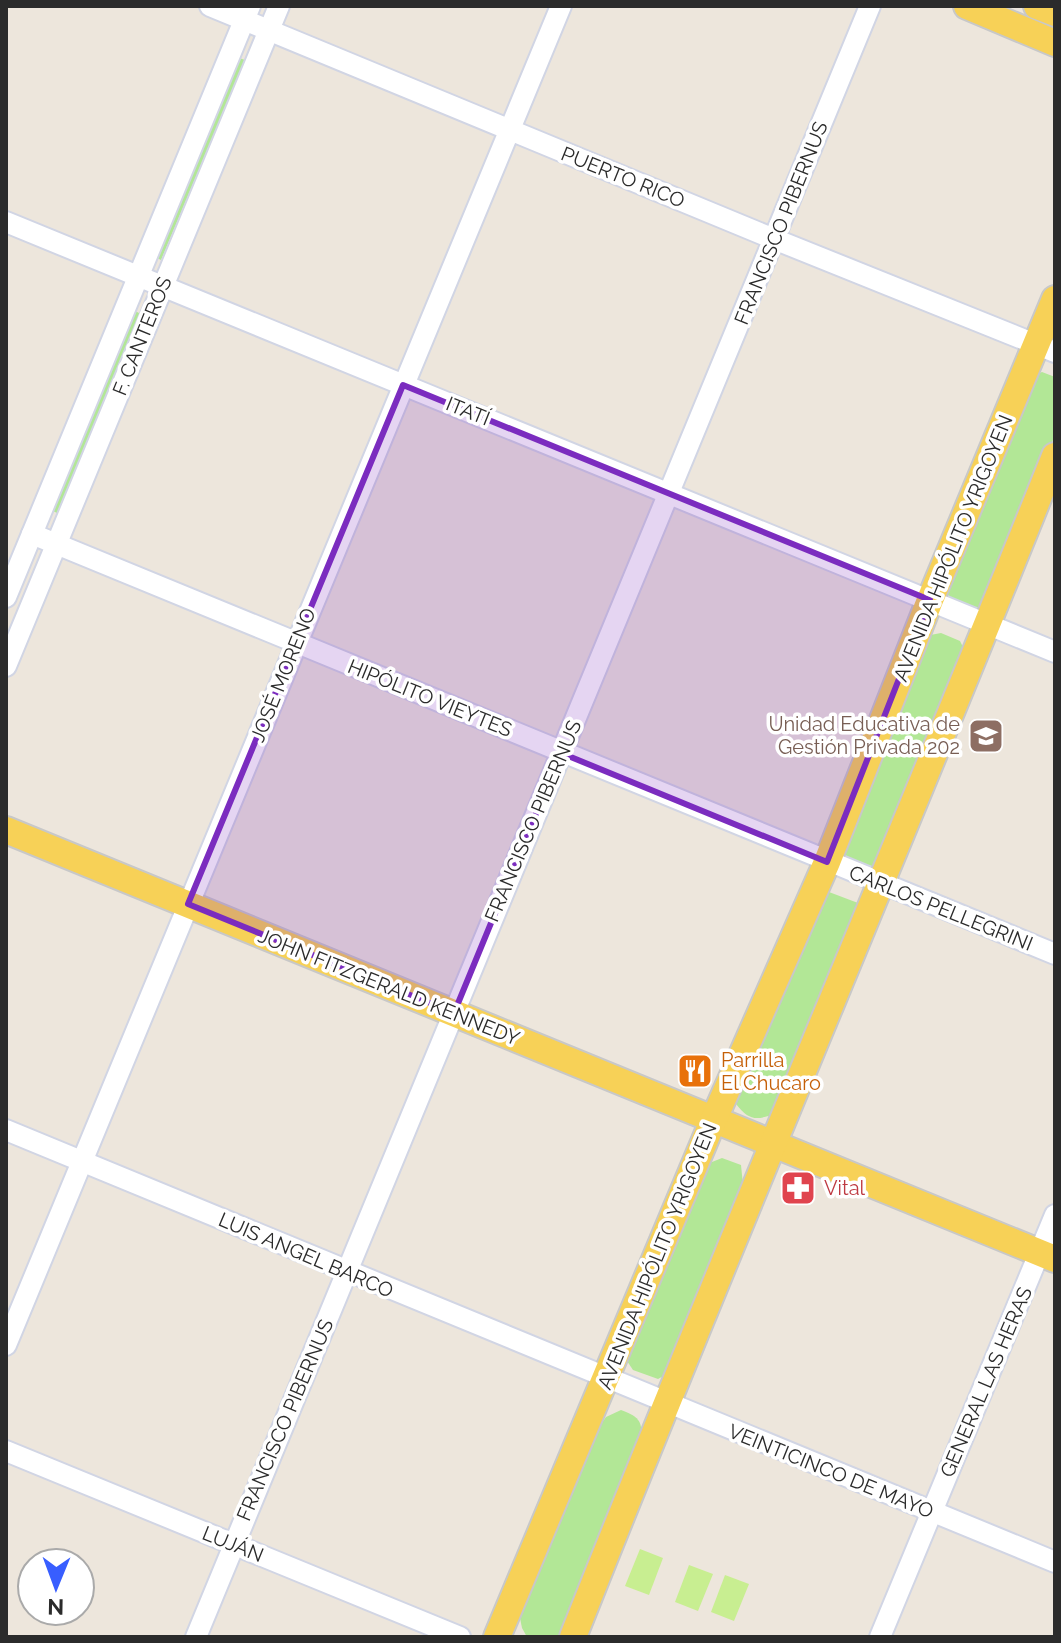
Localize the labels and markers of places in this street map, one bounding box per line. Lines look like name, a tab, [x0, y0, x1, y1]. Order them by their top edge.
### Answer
place label: Unidad Educativa de Gestión Privada 202	[768, 712, 960, 759]
school or university icon: Unidad Educativa de Gestión Privada 202	[967, 717, 1005, 755]
place label: Parrilla El Chucaro	[721, 1048, 821, 1095]
restaurant icon: Parrilla El Chucaro	[676, 1052, 714, 1090]
pharmacy icon: Vital	[779, 1169, 817, 1207]
place label: Vital	[824, 1176, 866, 1200]

